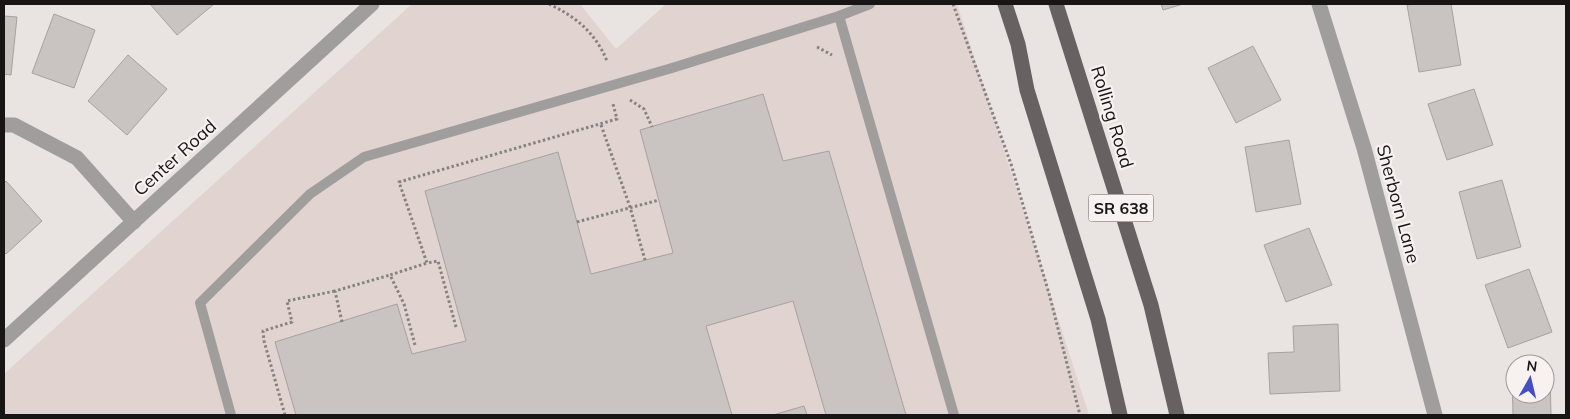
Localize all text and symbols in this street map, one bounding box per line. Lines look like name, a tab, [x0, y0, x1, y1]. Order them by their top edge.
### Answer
street label: Rolling Road	[1086, 63, 1139, 171]
street label: Center Road	[129, 114, 221, 201]
street label: Sherborn Lane	[1372, 142, 1425, 266]
road number: SR 638	[1088, 194, 1154, 222]
north arrow	[1505, 354, 1555, 404]
text: N	[1525, 356, 1538, 376]

